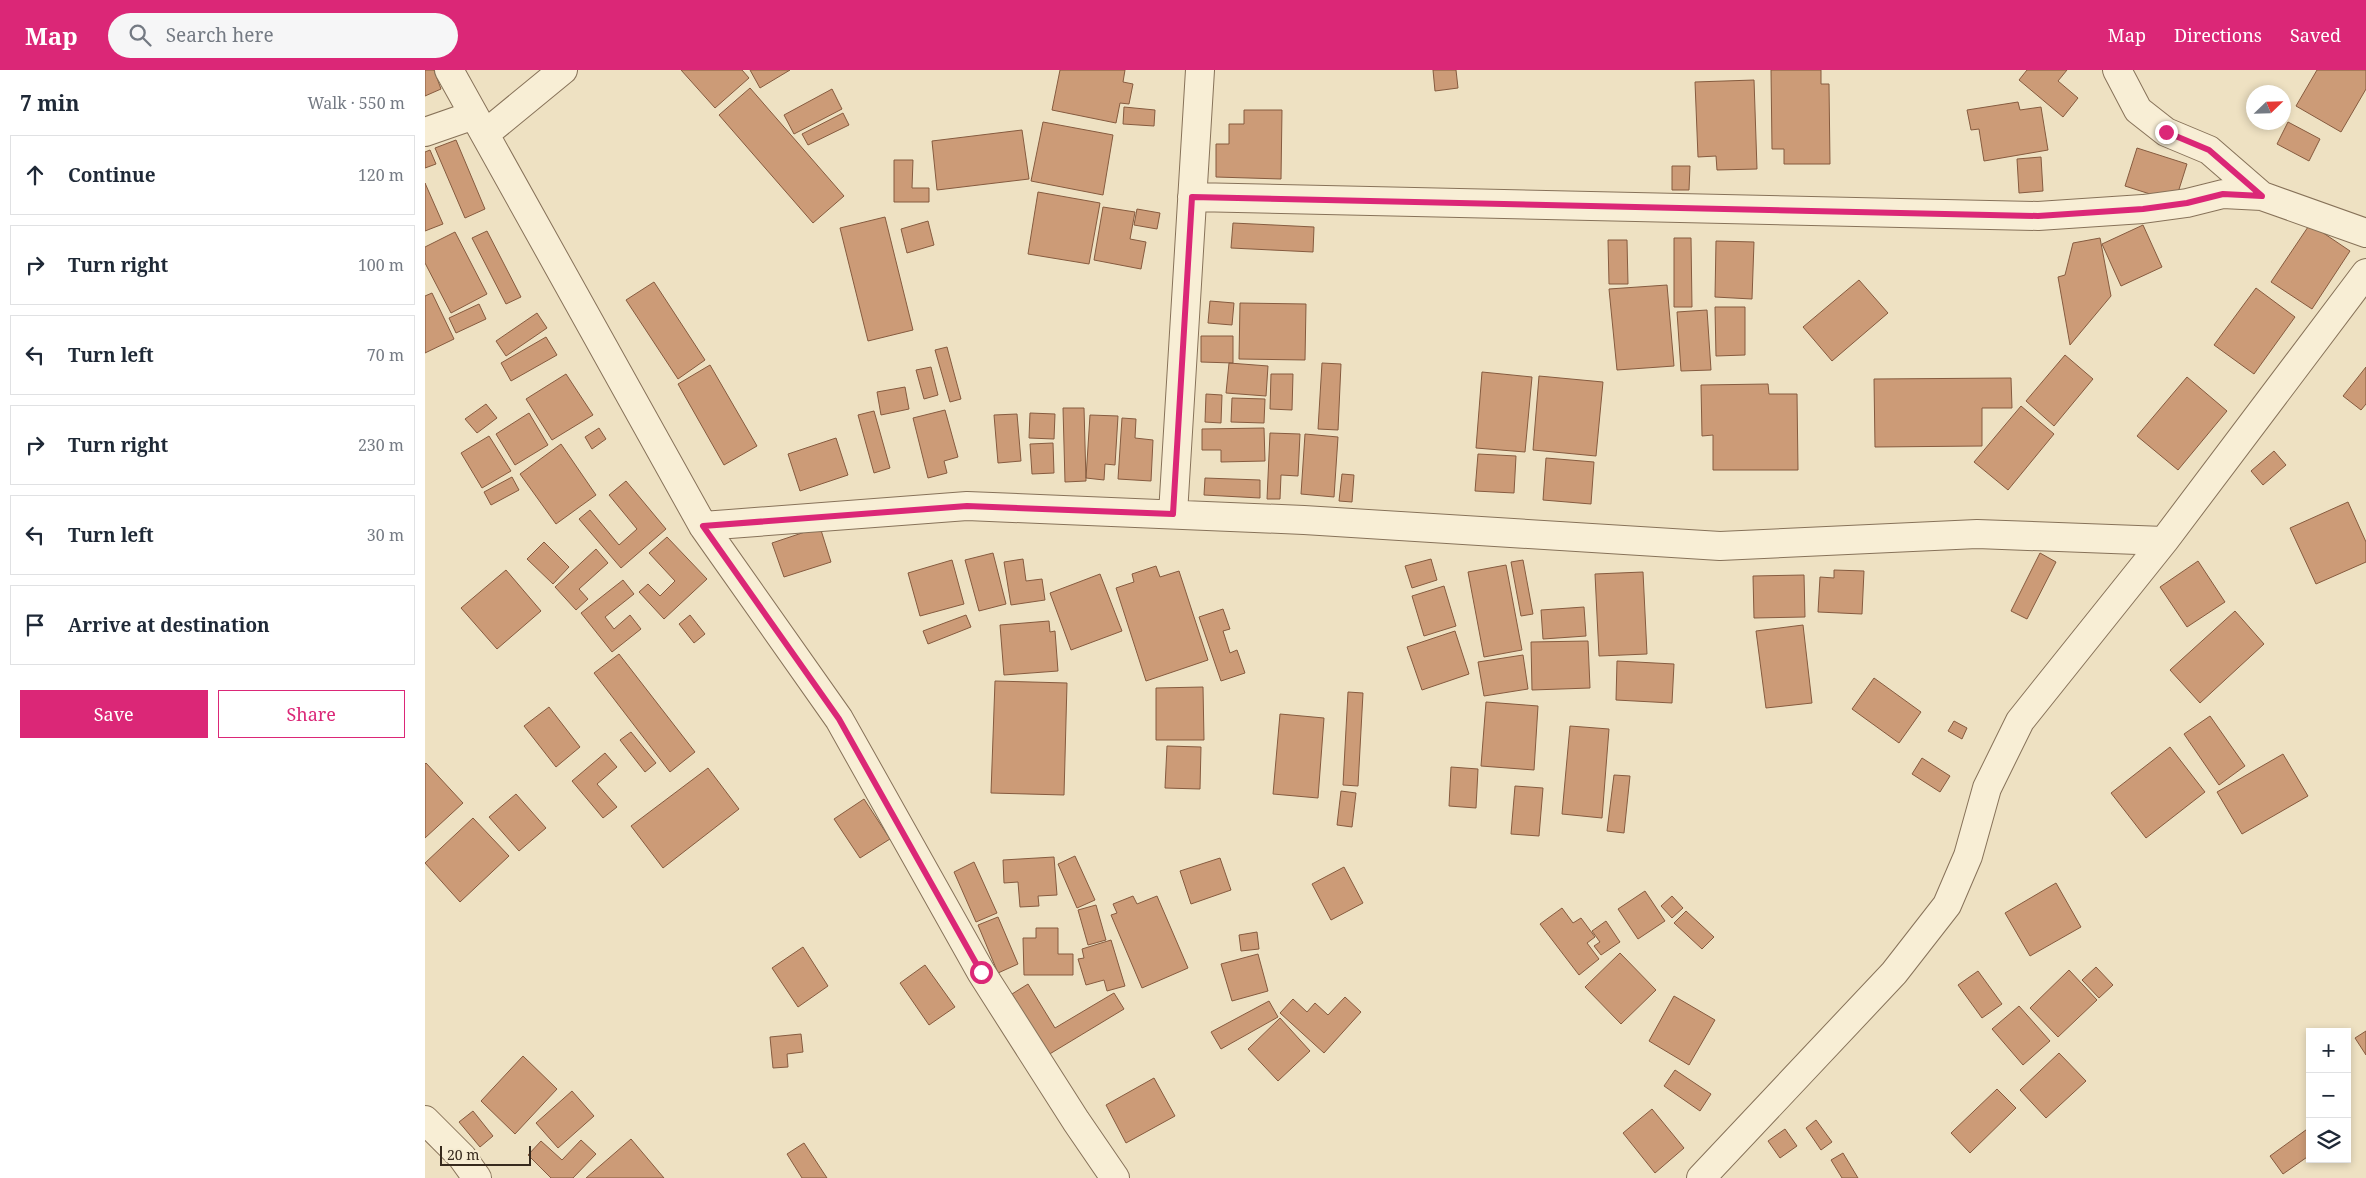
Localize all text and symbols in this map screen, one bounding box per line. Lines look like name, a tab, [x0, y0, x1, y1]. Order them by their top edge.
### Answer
search box	[108, 13, 458, 58]
text: Map	[25, 19, 78, 52]
icon: search	[126, 21, 154, 49]
text: Search here	[166, 22, 274, 48]
text: Map	[2108, 23, 2146, 47]
text: Directions	[2174, 23, 2262, 47]
text: Saved	[2290, 23, 2341, 47]
north arrow	[2246, 85, 2291, 130]
text: 7 min	[20, 89, 79, 117]
text: Walk · 550 m	[308, 92, 405, 114]
route end	[2155, 121, 2178, 144]
icon: ahead	[21, 161, 49, 189]
text: Continue	[68, 162, 156, 188]
text: 120 m	[358, 164, 404, 186]
icon: right	[21, 251, 49, 279]
text: Turn right	[68, 252, 168, 278]
text: 100 m	[358, 254, 404, 276]
icon: left	[21, 341, 49, 369]
text: Turn left	[68, 342, 154, 368]
text: 70 m	[367, 344, 404, 366]
icon: right	[21, 431, 49, 459]
text: Turn right	[68, 432, 168, 458]
text: 230 m	[358, 434, 404, 456]
icon: left	[21, 521, 49, 549]
text: Turn left	[68, 522, 154, 548]
text: 30 m	[367, 524, 404, 546]
icon: arrive	[21, 611, 49, 639]
text: Arrive at destination	[68, 612, 270, 638]
button: Save	[20, 690, 208, 738]
button: Share	[218, 690, 405, 738]
route start	[970, 961, 993, 984]
map controls	[2306, 1028, 2351, 1163]
button: +	[2306, 1028, 2351, 1073]
button: −	[2306, 1073, 2351, 1118]
button: layers	[2306, 1118, 2351, 1163]
scale bar	[440, 1143, 531, 1166]
text: 20 m	[447, 1145, 480, 1164]

